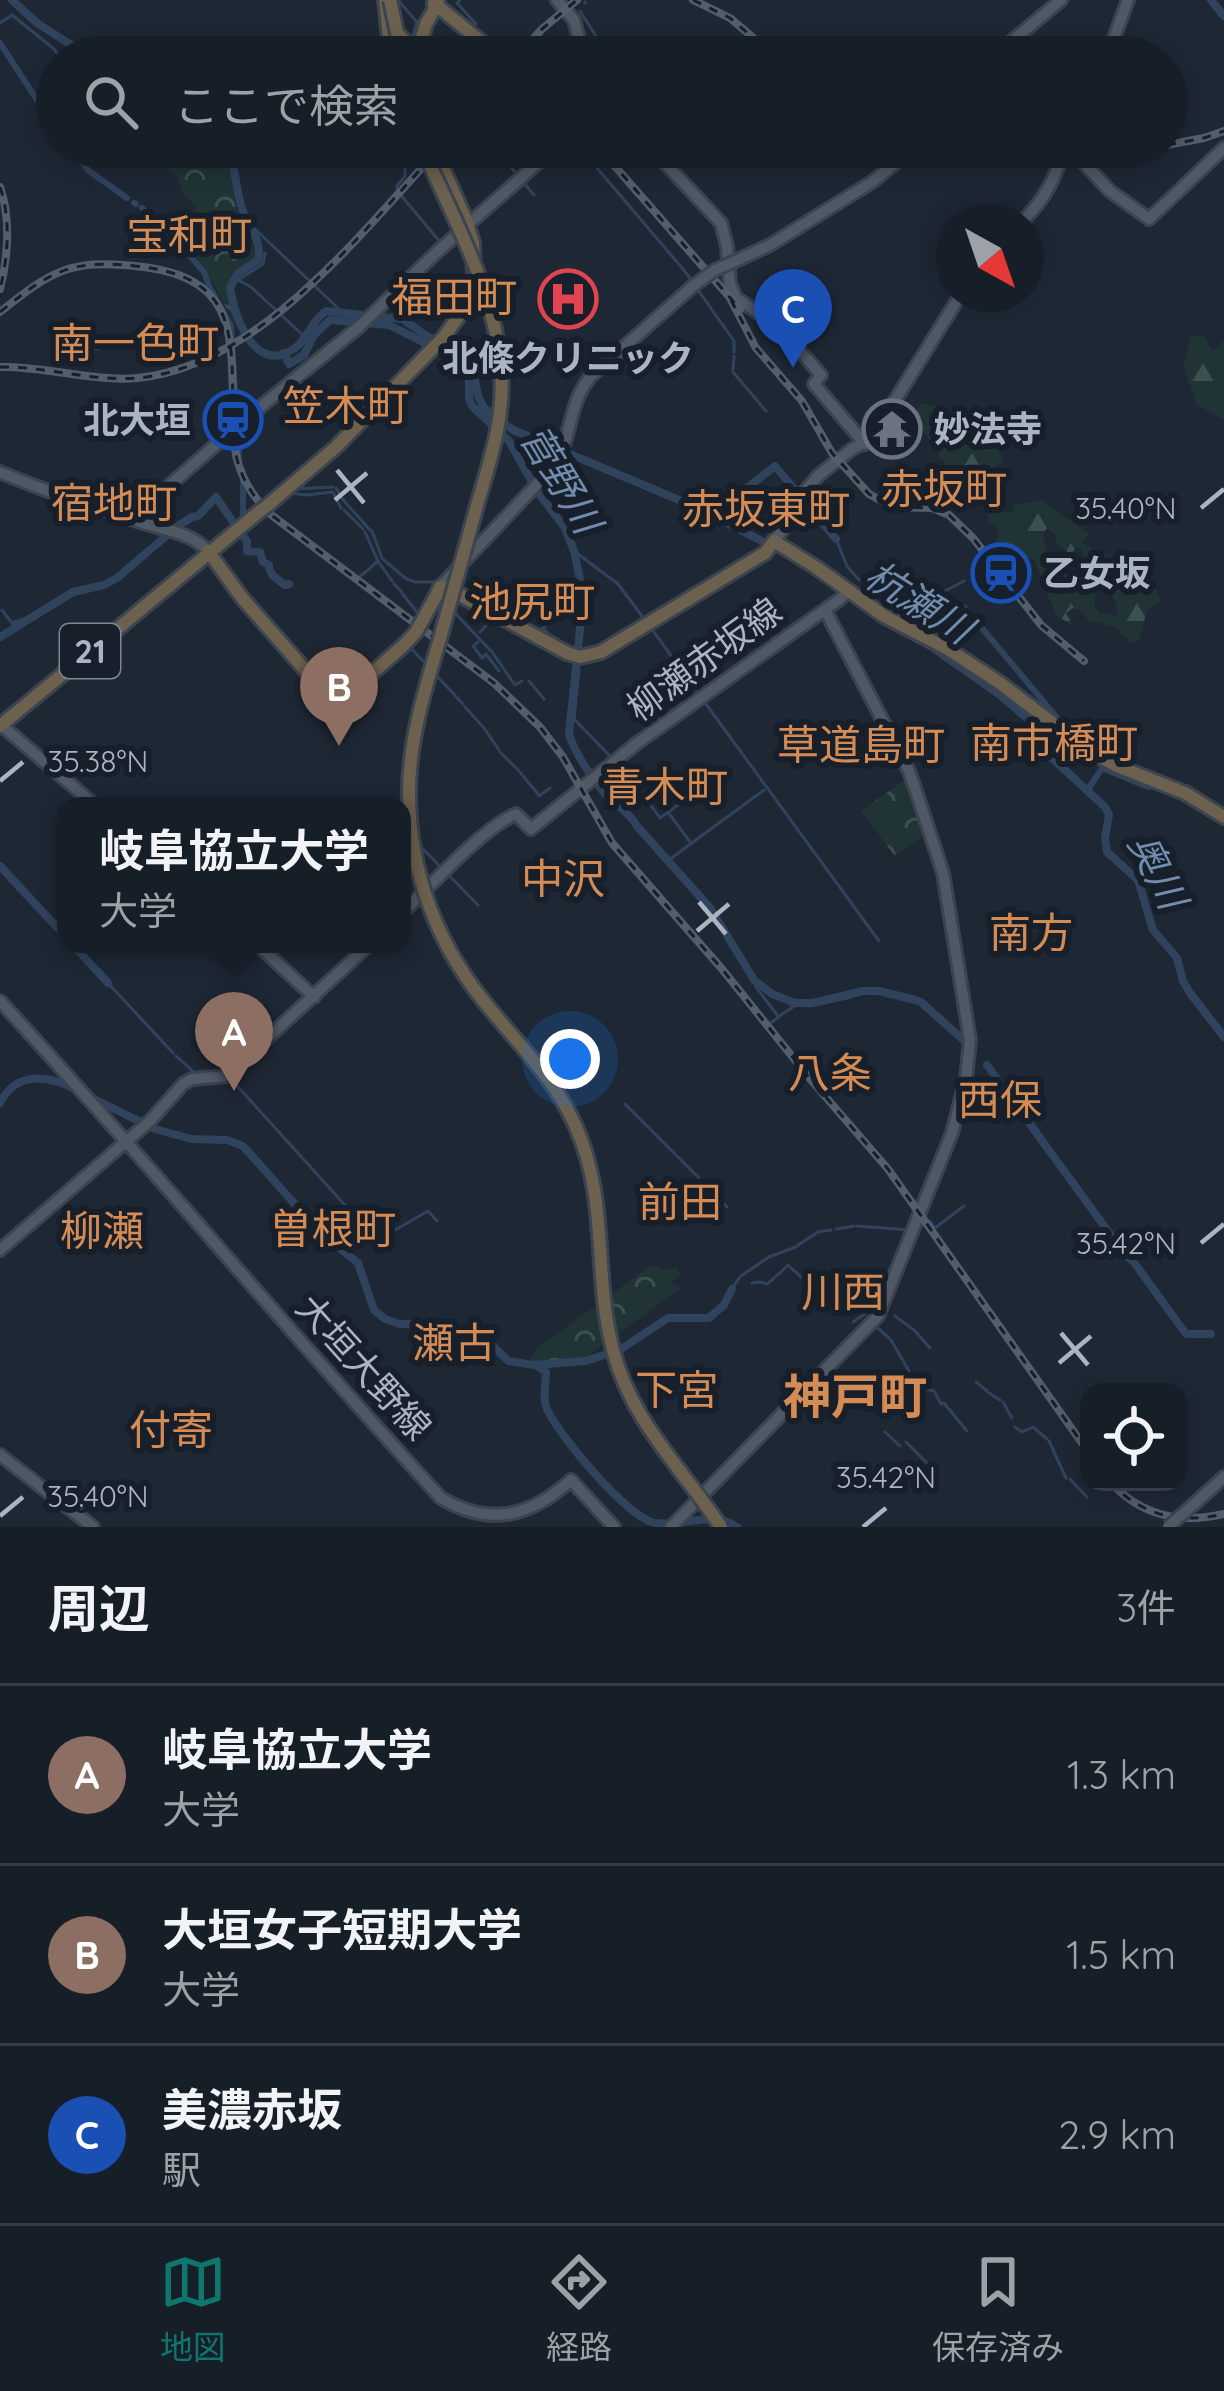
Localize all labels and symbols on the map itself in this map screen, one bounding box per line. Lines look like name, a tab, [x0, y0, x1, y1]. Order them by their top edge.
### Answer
north arrow	[936, 204, 1044, 312]
district label: 宝和町	[126, 208, 252, 261]
hospital icon: 北條クリニック	[537, 268, 599, 330]
pin: C	[754, 269, 832, 368]
district label: 福田町	[391, 270, 517, 323]
district label: 南一色町	[51, 316, 219, 369]
place label: 北條クリニック	[442, 335, 694, 380]
district label: 笠木町	[283, 379, 409, 432]
station icon: 北大垣	[202, 389, 264, 451]
place label: 北大垣	[83, 397, 191, 442]
temple icon: 妙法寺	[861, 398, 923, 460]
place label: 妙法寺	[934, 406, 1042, 451]
water label: 菅野川	[510, 416, 615, 545]
district label: 赤坂町	[881, 462, 1007, 515]
district label: 宿地町	[51, 476, 177, 529]
district label: 赤坂東町	[682, 482, 850, 535]
text: 35.40°N	[1075, 489, 1177, 527]
station icon: 乙女坂	[970, 542, 1032, 604]
water label: 杭瀬川	[857, 550, 985, 655]
place label: 乙女坂	[1043, 550, 1151, 595]
district label: 池尻町	[469, 575, 595, 628]
street label: 柳瀬赤坂線	[618, 587, 790, 730]
road number: 21	[60, 624, 120, 678]
pin: B	[300, 647, 378, 746]
district label: 南市橋町	[970, 716, 1138, 769]
district label: 草道島町	[777, 718, 945, 771]
text: 35.38°N	[48, 742, 148, 780]
district label: 青木町	[602, 760, 728, 813]
water label: 奥川	[1119, 825, 1200, 920]
district label: 中沢	[521, 852, 605, 905]
district label: 南方	[989, 906, 1073, 959]
pin: A	[195, 992, 273, 1091]
your location	[540, 1029, 600, 1089]
district label: 八条	[788, 1046, 872, 1099]
district label: 西保	[958, 1073, 1042, 1126]
district label: 前田	[638, 1175, 722, 1228]
district label: 曽根町	[270, 1202, 396, 1255]
district label: 柳瀬	[60, 1204, 144, 1257]
text: 35.42°N	[1076, 1224, 1176, 1262]
district label: 川西	[801, 1265, 885, 1318]
street label: 大垣大野線	[287, 1285, 441, 1449]
district label: 瀬古	[412, 1316, 496, 1369]
district label: 下宮	[635, 1363, 719, 1416]
district label: 神戸町	[783, 1366, 927, 1426]
district label: 付寄	[129, 1403, 213, 1456]
text: 35.42°N	[836, 1458, 936, 1496]
text: 35.40°N	[47, 1477, 149, 1515]

